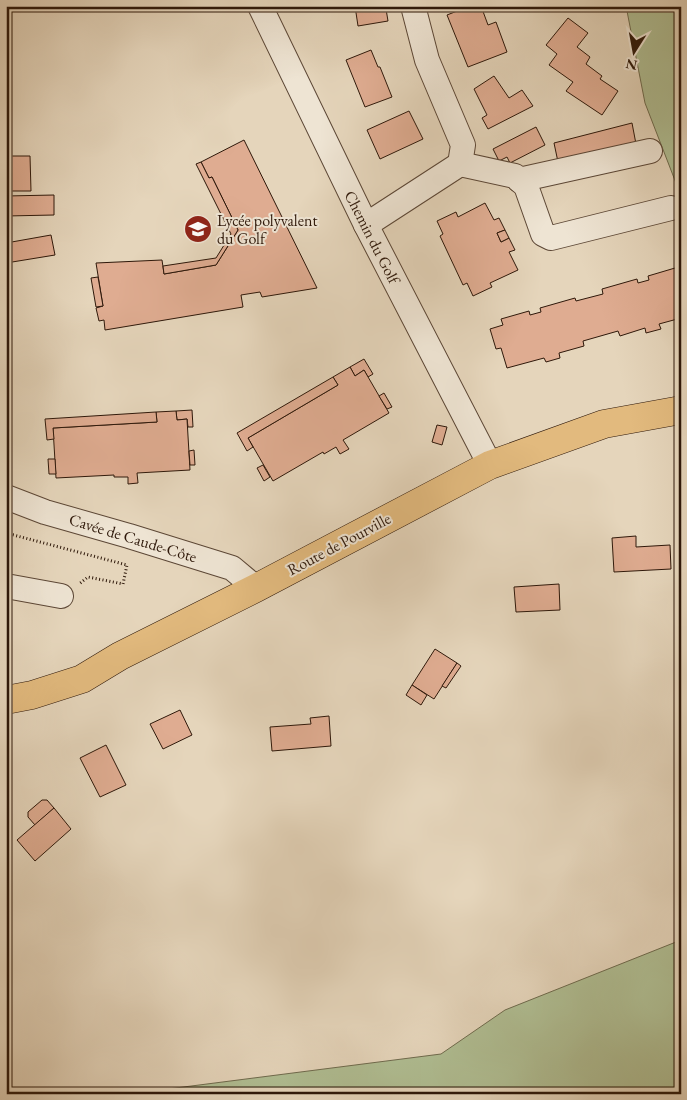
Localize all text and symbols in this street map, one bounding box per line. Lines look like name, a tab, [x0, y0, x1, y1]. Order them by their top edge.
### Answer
north arrow	[610, 28, 660, 78]
text: N	[624, 55, 639, 75]
street label: Chemin du Golf	[340, 187, 405, 289]
place label: Lycée polyvalent du Golf	[217, 210, 317, 249]
school or university icon: Lycée polyvalent du Golf	[183, 214, 213, 244]
street label: Route de Pourville	[284, 508, 394, 580]
street label: Cavée de Caude-Côte	[67, 509, 199, 567]

